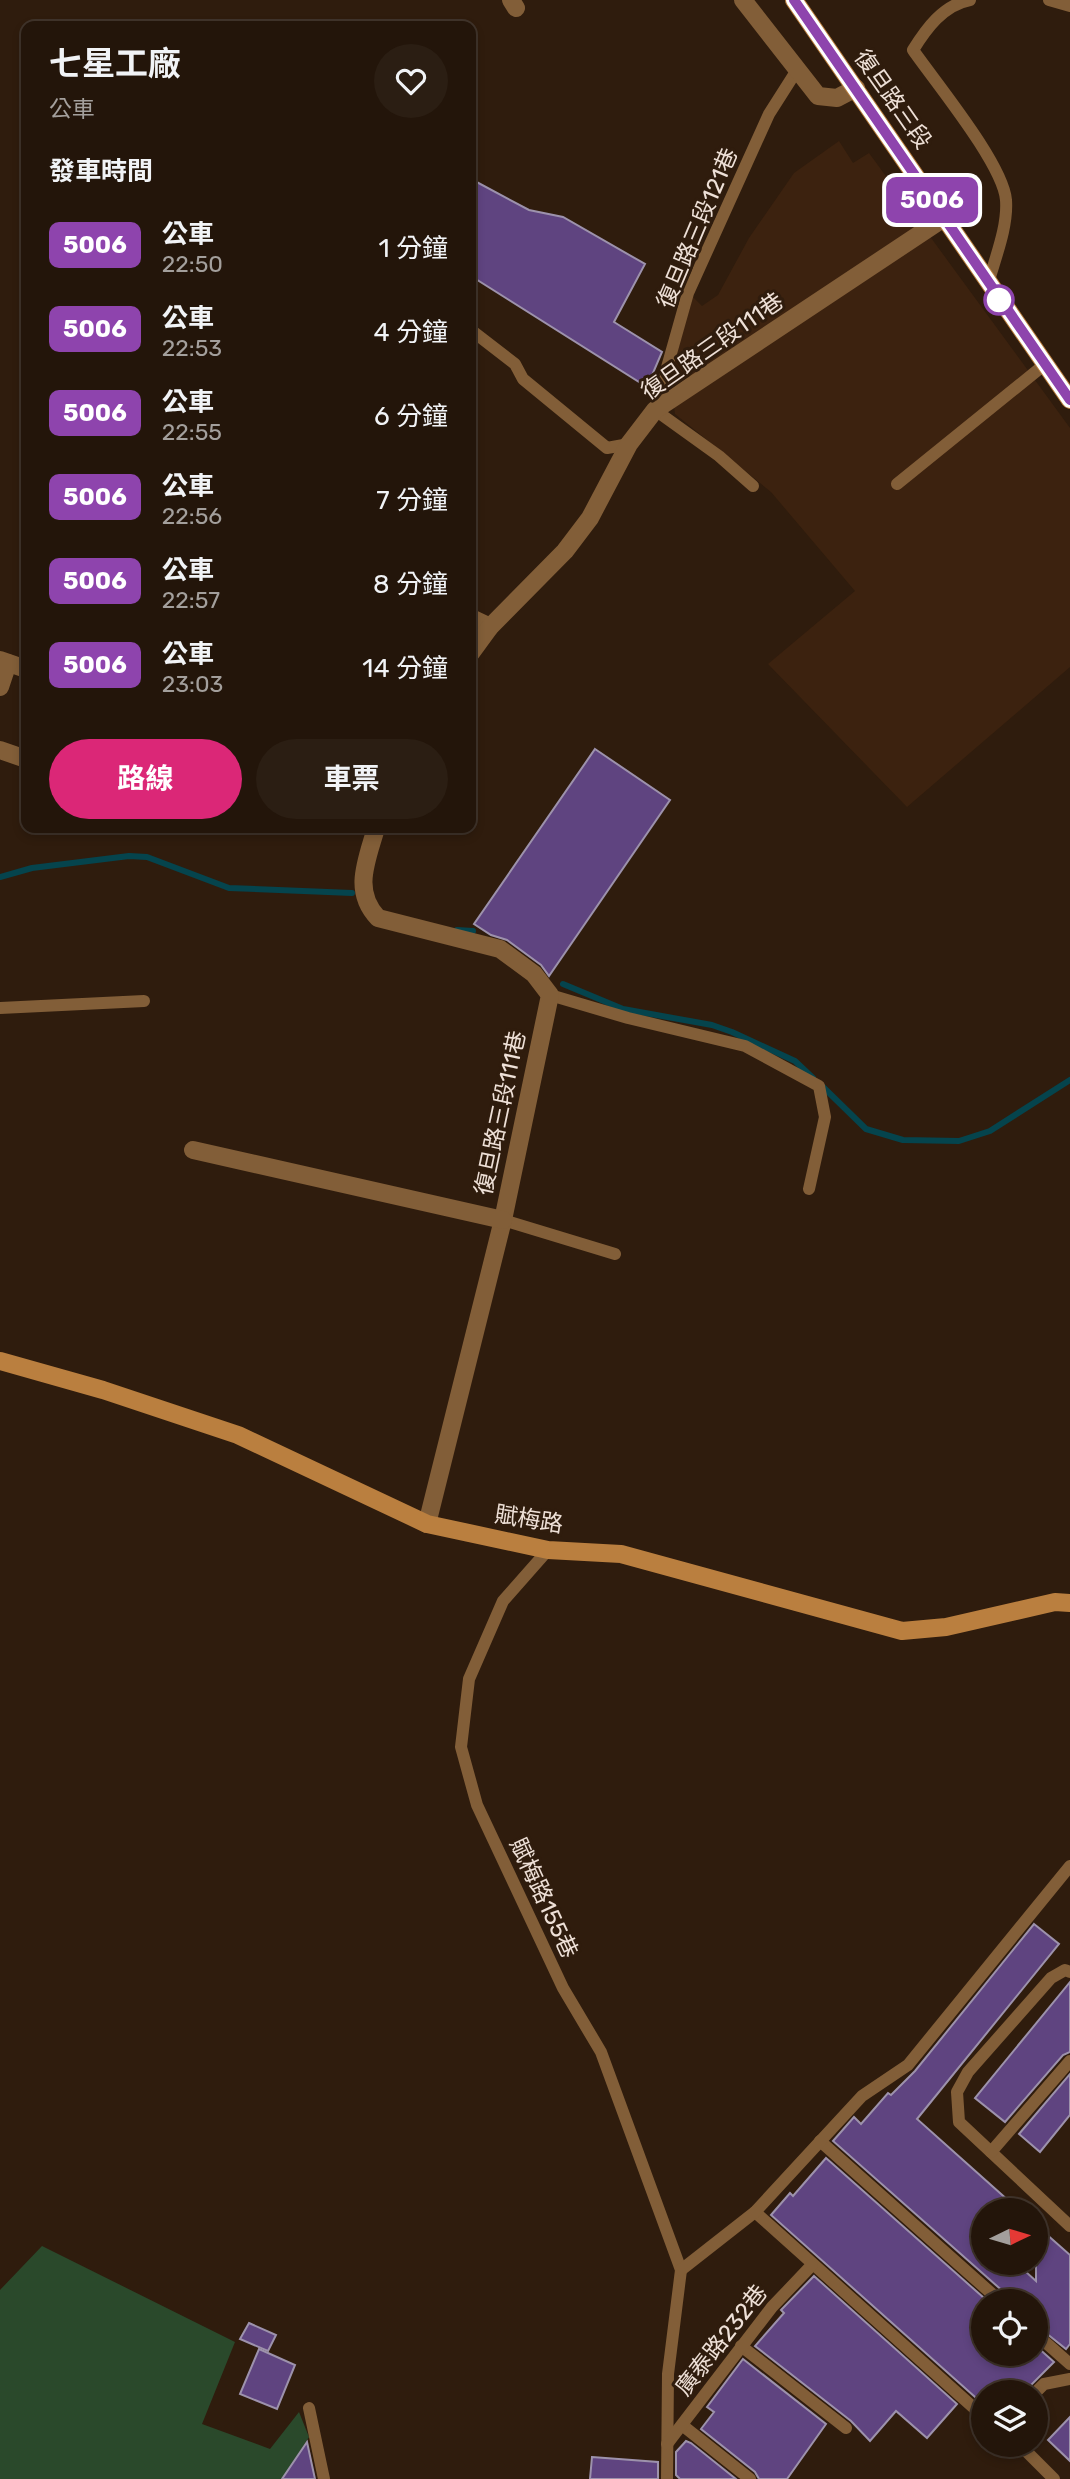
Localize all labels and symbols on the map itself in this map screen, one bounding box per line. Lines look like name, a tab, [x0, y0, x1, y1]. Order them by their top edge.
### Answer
street label: 復旦路三段	[849, 44, 937, 154]
street label: 復旦路三段121巷	[651, 144, 743, 312]
line badge: 5006	[883, 177, 981, 223]
unlabelled marker	[984, 285, 1014, 315]
street label: 復旦路三段111巷	[635, 286, 789, 406]
street label: 復旦路三段111巷	[469, 1028, 531, 1198]
street label: 賦梅路	[493, 1500, 565, 1538]
street label: 賦梅路155巷	[504, 1834, 584, 1962]
north arrow	[971, 2198, 1048, 2275]
street label: 廣泰路232巷	[669, 2279, 773, 2401]

